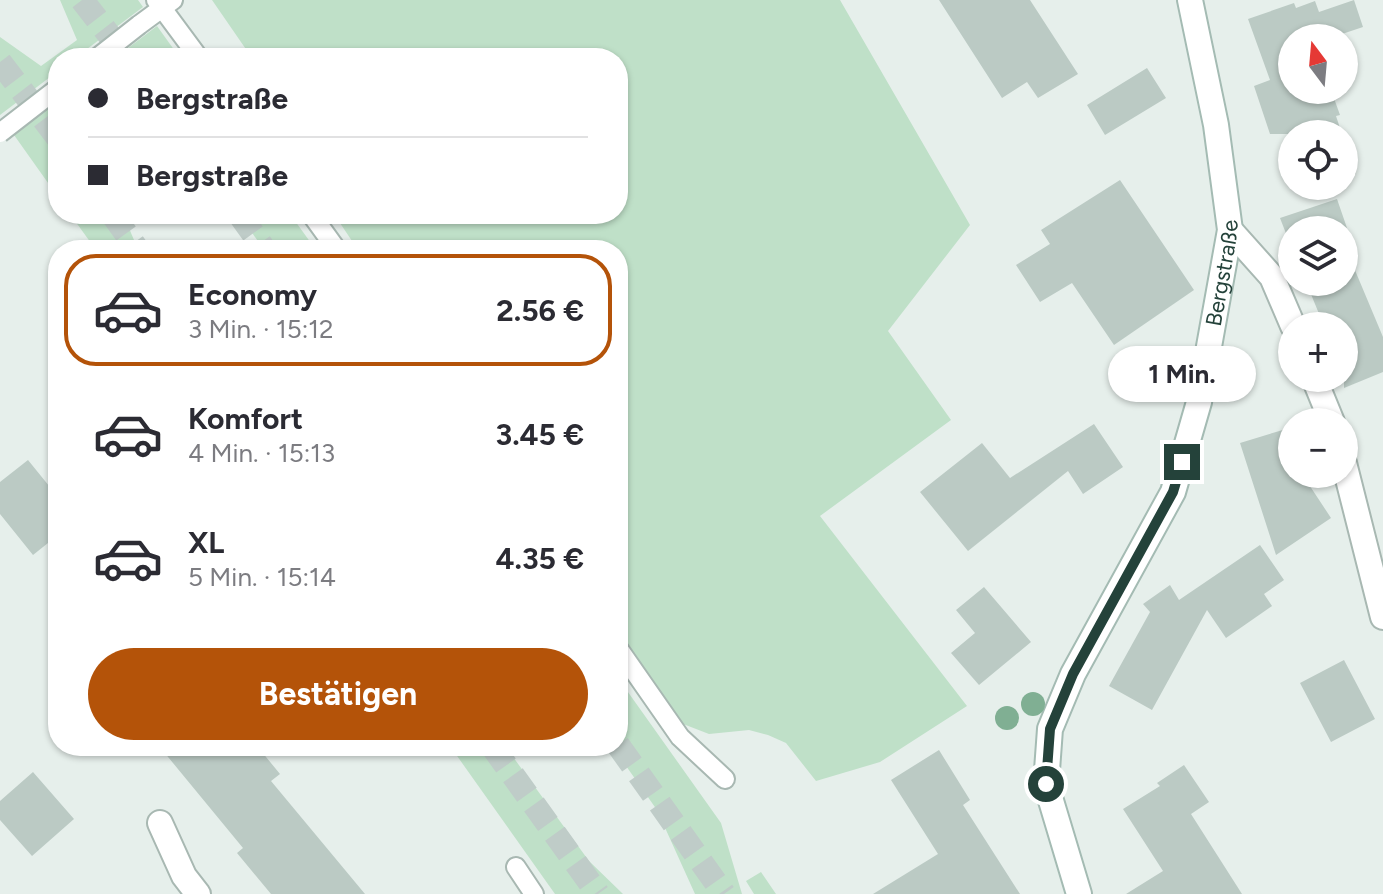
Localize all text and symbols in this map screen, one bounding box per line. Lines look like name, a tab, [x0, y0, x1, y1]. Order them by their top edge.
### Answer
north arrow	[1278, 24, 1358, 104]
map controls	[1278, 24, 1358, 488]
text: Bergstraße	[136, 80, 288, 117]
button: locate	[1278, 120, 1358, 200]
text: Bergstraße	[136, 157, 288, 194]
button: layers	[1278, 216, 1358, 296]
street label: Bergstraße	[1200, 218, 1244, 328]
icon: car	[92, 274, 164, 346]
text: Economy	[188, 276, 317, 313]
text: 2.56 €	[496, 292, 584, 329]
button: +	[1278, 312, 1358, 392]
text: 3 Min. · 15:12	[188, 313, 334, 345]
callout: 1 Min.	[1108, 346, 1256, 402]
text: 1 Min.	[1148, 358, 1216, 390]
icon: car	[92, 398, 164, 470]
text: Komfort	[188, 400, 303, 437]
button: −	[1278, 408, 1358, 488]
text: 3.45 €	[495, 416, 584, 453]
text: 4 Min. · 15:13	[188, 437, 335, 469]
route end	[1164, 444, 1200, 480]
icon: car	[92, 522, 164, 594]
text: XL	[188, 524, 224, 561]
text: 4.35 €	[495, 540, 584, 577]
text: 5 Min. · 15:14	[188, 561, 336, 593]
button: Bestätigen	[88, 648, 588, 740]
route start	[1028, 766, 1064, 802]

